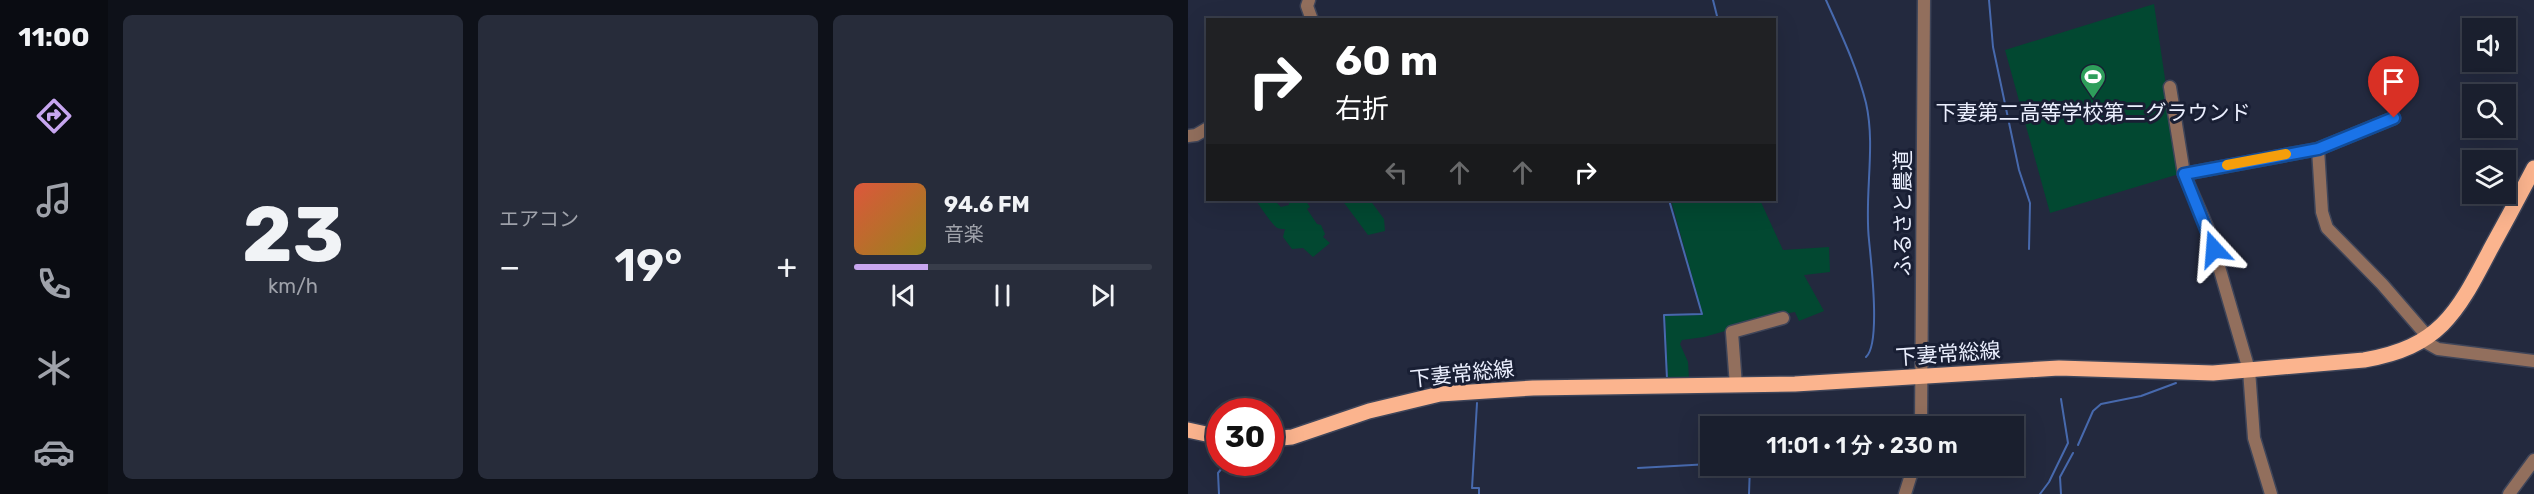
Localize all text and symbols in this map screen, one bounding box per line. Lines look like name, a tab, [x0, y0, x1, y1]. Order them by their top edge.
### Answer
map controls	[2462, 18, 2516, 204]
button: sound	[2462, 18, 2516, 72]
text: 11:00	[18, 21, 90, 53]
text: 60 m	[1335, 36, 1438, 86]
icon: right	[1236, 42, 1314, 120]
pin	[2368, 56, 2419, 118]
sports icon: 下妻第二高等学校第二グラウンド	[2078, 62, 2108, 100]
icon: arrive	[2377, 65, 2410, 98]
button: search	[2462, 84, 2516, 138]
text: 右折	[1335, 93, 1389, 125]
icon: directions	[33, 95, 75, 137]
place label: 下妻第二高等学校第二グラウンド	[1936, 100, 2251, 125]
street label: ふるさと農道	[1890, 150, 1915, 276]
button: layers	[2462, 150, 2516, 204]
icon: left	[1380, 156, 1413, 189]
icon: ahead	[1443, 156, 1476, 189]
icon: ahead	[1506, 156, 1539, 189]
icon: right	[1569, 156, 1602, 189]
icon: music	[33, 179, 75, 221]
text: 23	[242, 188, 344, 281]
text: 94.6 FM	[944, 191, 1030, 218]
text: エアコン	[499, 207, 579, 231]
position arrow	[2182, 217, 2246, 281]
text: 音楽	[944, 222, 984, 246]
text: 19°	[614, 239, 682, 292]
text: −	[499, 247, 520, 286]
text: +	[776, 247, 797, 286]
icon: phone	[33, 263, 75, 305]
text: km/h	[268, 274, 318, 298]
icon: previous	[887, 279, 920, 312]
icon: pause	[986, 279, 1019, 312]
icon: next	[1086, 279, 1119, 312]
street label: 下妻常総線	[1895, 337, 2001, 370]
icon: climate	[33, 347, 75, 389]
street label: 下妻常総線	[1408, 356, 1515, 391]
speed limit sign: 30	[1206, 398, 1284, 476]
icon: car	[33, 431, 75, 473]
text: 11:01 · 1 分 · 230 m	[1766, 432, 1958, 459]

